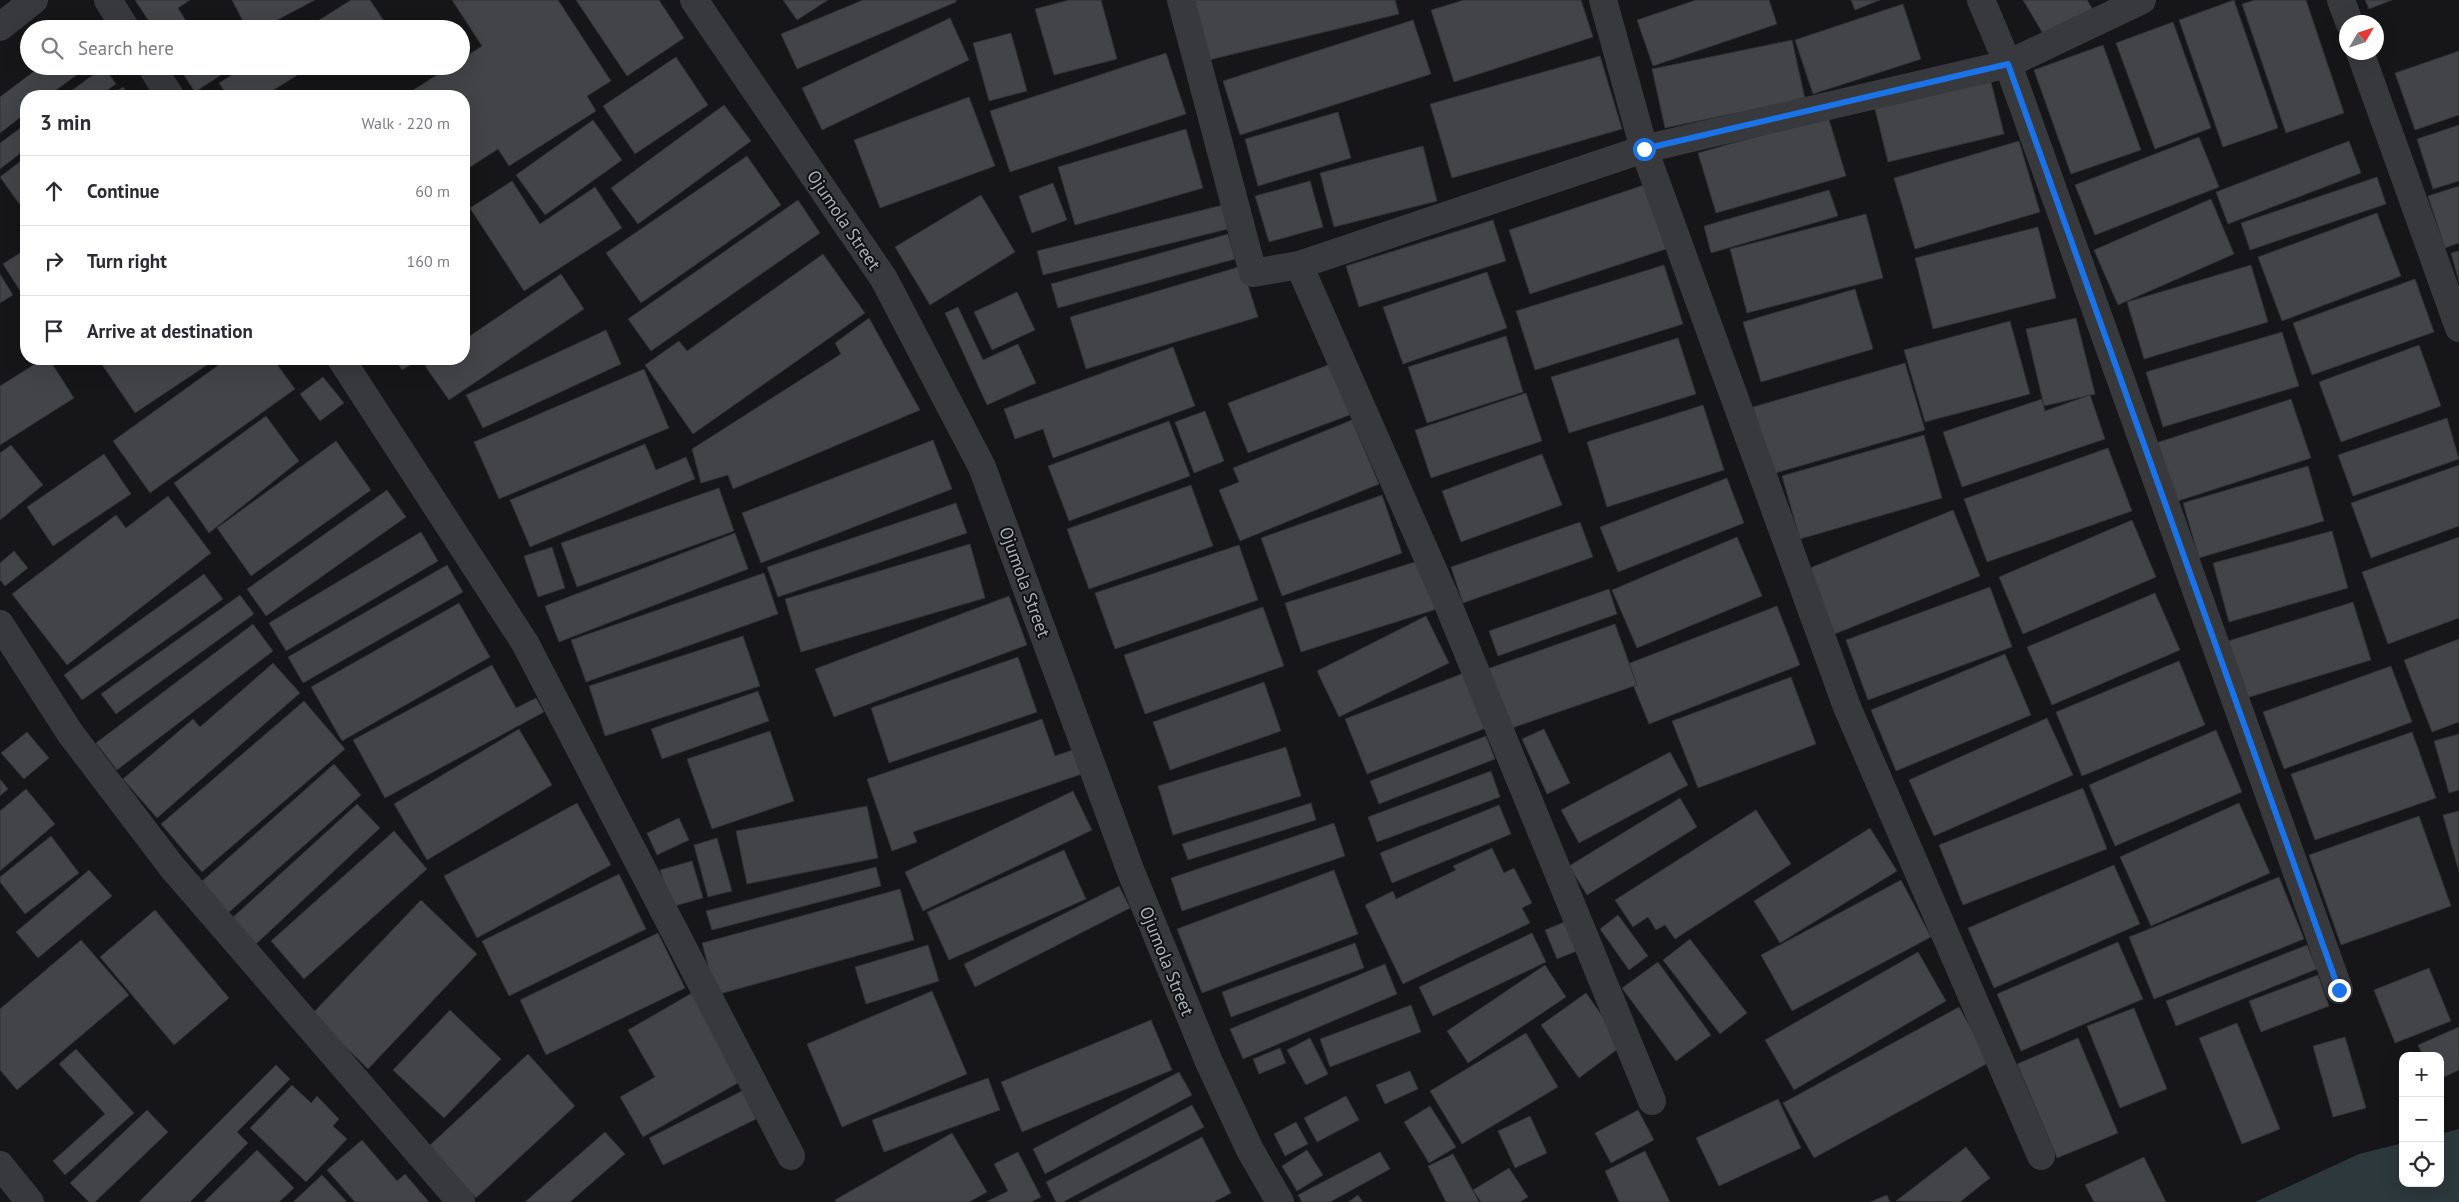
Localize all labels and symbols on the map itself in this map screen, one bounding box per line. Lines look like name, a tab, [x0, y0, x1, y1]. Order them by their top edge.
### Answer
north arrow	[2339, 15, 2384, 60]
route start	[1633, 138, 1656, 161]
street label: Ojumola Street	[802, 165, 886, 275]
street label: Ojumola Street	[994, 524, 1056, 640]
street label: Ojumola Street	[1135, 903, 1199, 1019]
route end	[2328, 979, 2351, 1002]

